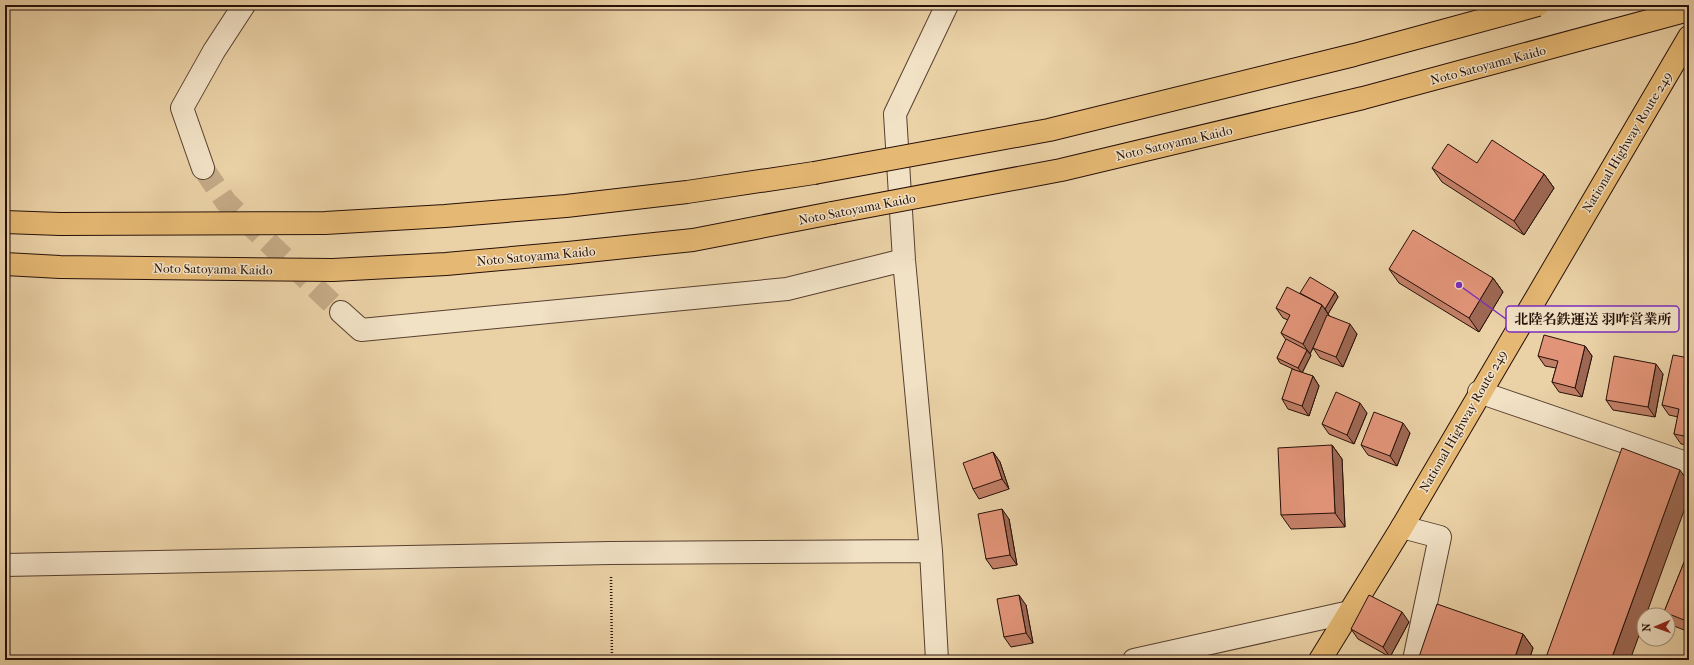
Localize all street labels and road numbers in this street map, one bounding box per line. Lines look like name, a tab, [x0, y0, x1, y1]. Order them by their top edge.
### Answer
street label: Noto Satoyama Kaido	[1429, 42, 1548, 88]
street label: National Highway Route 249	[1579, 69, 1675, 215]
street label: Noto Satoyama Kaido	[1114, 122, 1234, 164]
street label: Noto Satoyama Kaido	[797, 190, 917, 228]
street label: Noto Satoyama Kaido	[476, 243, 596, 269]
street label: Noto Satoyama Kaido	[153, 260, 273, 278]
street label: National Highway Route 249	[1416, 347, 1510, 495]

